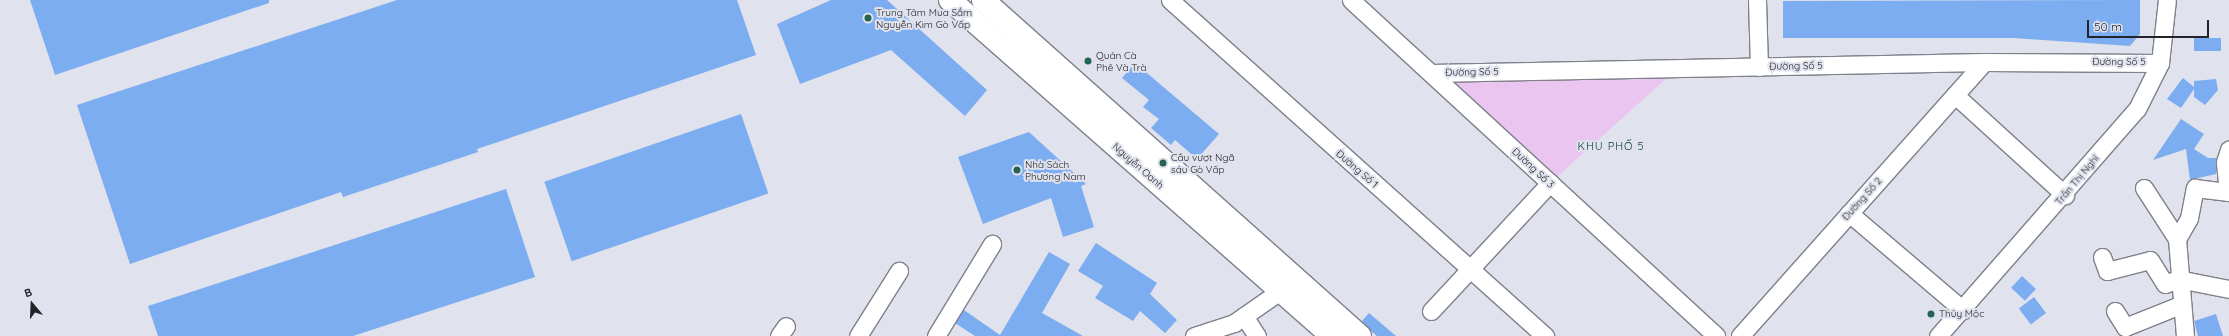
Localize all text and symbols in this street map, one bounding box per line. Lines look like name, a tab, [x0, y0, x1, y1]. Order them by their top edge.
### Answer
place label: Trung Tâm Mua Sắm Nguyễn Kim Gò Vấp	[876, 6, 972, 30]
scale bar	[2089, 12, 2211, 38]
marker: Trung Tâm Mua Sắm Nguyễn Kim Gò Vấp	[863, 13, 873, 23]
text: 50 m	[2094, 19, 2122, 34]
place label: Quán Cà Phê Và Trà	[1096, 49, 1147, 72]
marker: Quán Cà Phê Và Trà	[1083, 56, 1093, 66]
street label: Đường Số 5	[2092, 56, 2146, 68]
street label: Đường Số 5	[1769, 60, 1823, 72]
street label: Đường Số 5	[1445, 66, 1499, 78]
district label: KHU PHỐ 5	[1577, 139, 1645, 153]
street label: Nguyễn Oanh	[1110, 140, 1166, 192]
street label: Đường Số 3	[1509, 145, 1557, 191]
street label: Đường Số 1	[1334, 147, 1380, 191]
place label: Cầu vượt Ngã sáu Gò Vấp	[1171, 151, 1235, 174]
street label: Trần Thị Nghỉ	[2053, 153, 2101, 207]
place label: Nhà Sách Phương Nam	[1025, 158, 1086, 182]
marker: Cầu vượt Ngã sáu Gò Vấp	[1158, 158, 1168, 168]
marker: Nhà Sách Phương Nam	[1012, 165, 1022, 175]
street label: Đường Số 2	[1840, 175, 1884, 223]
north arrow	[12, 284, 52, 324]
text: B	[22, 285, 34, 300]
place label: Thủy Mộc	[1939, 308, 1984, 320]
marker: Thủy Mộc	[1926, 309, 1936, 319]

